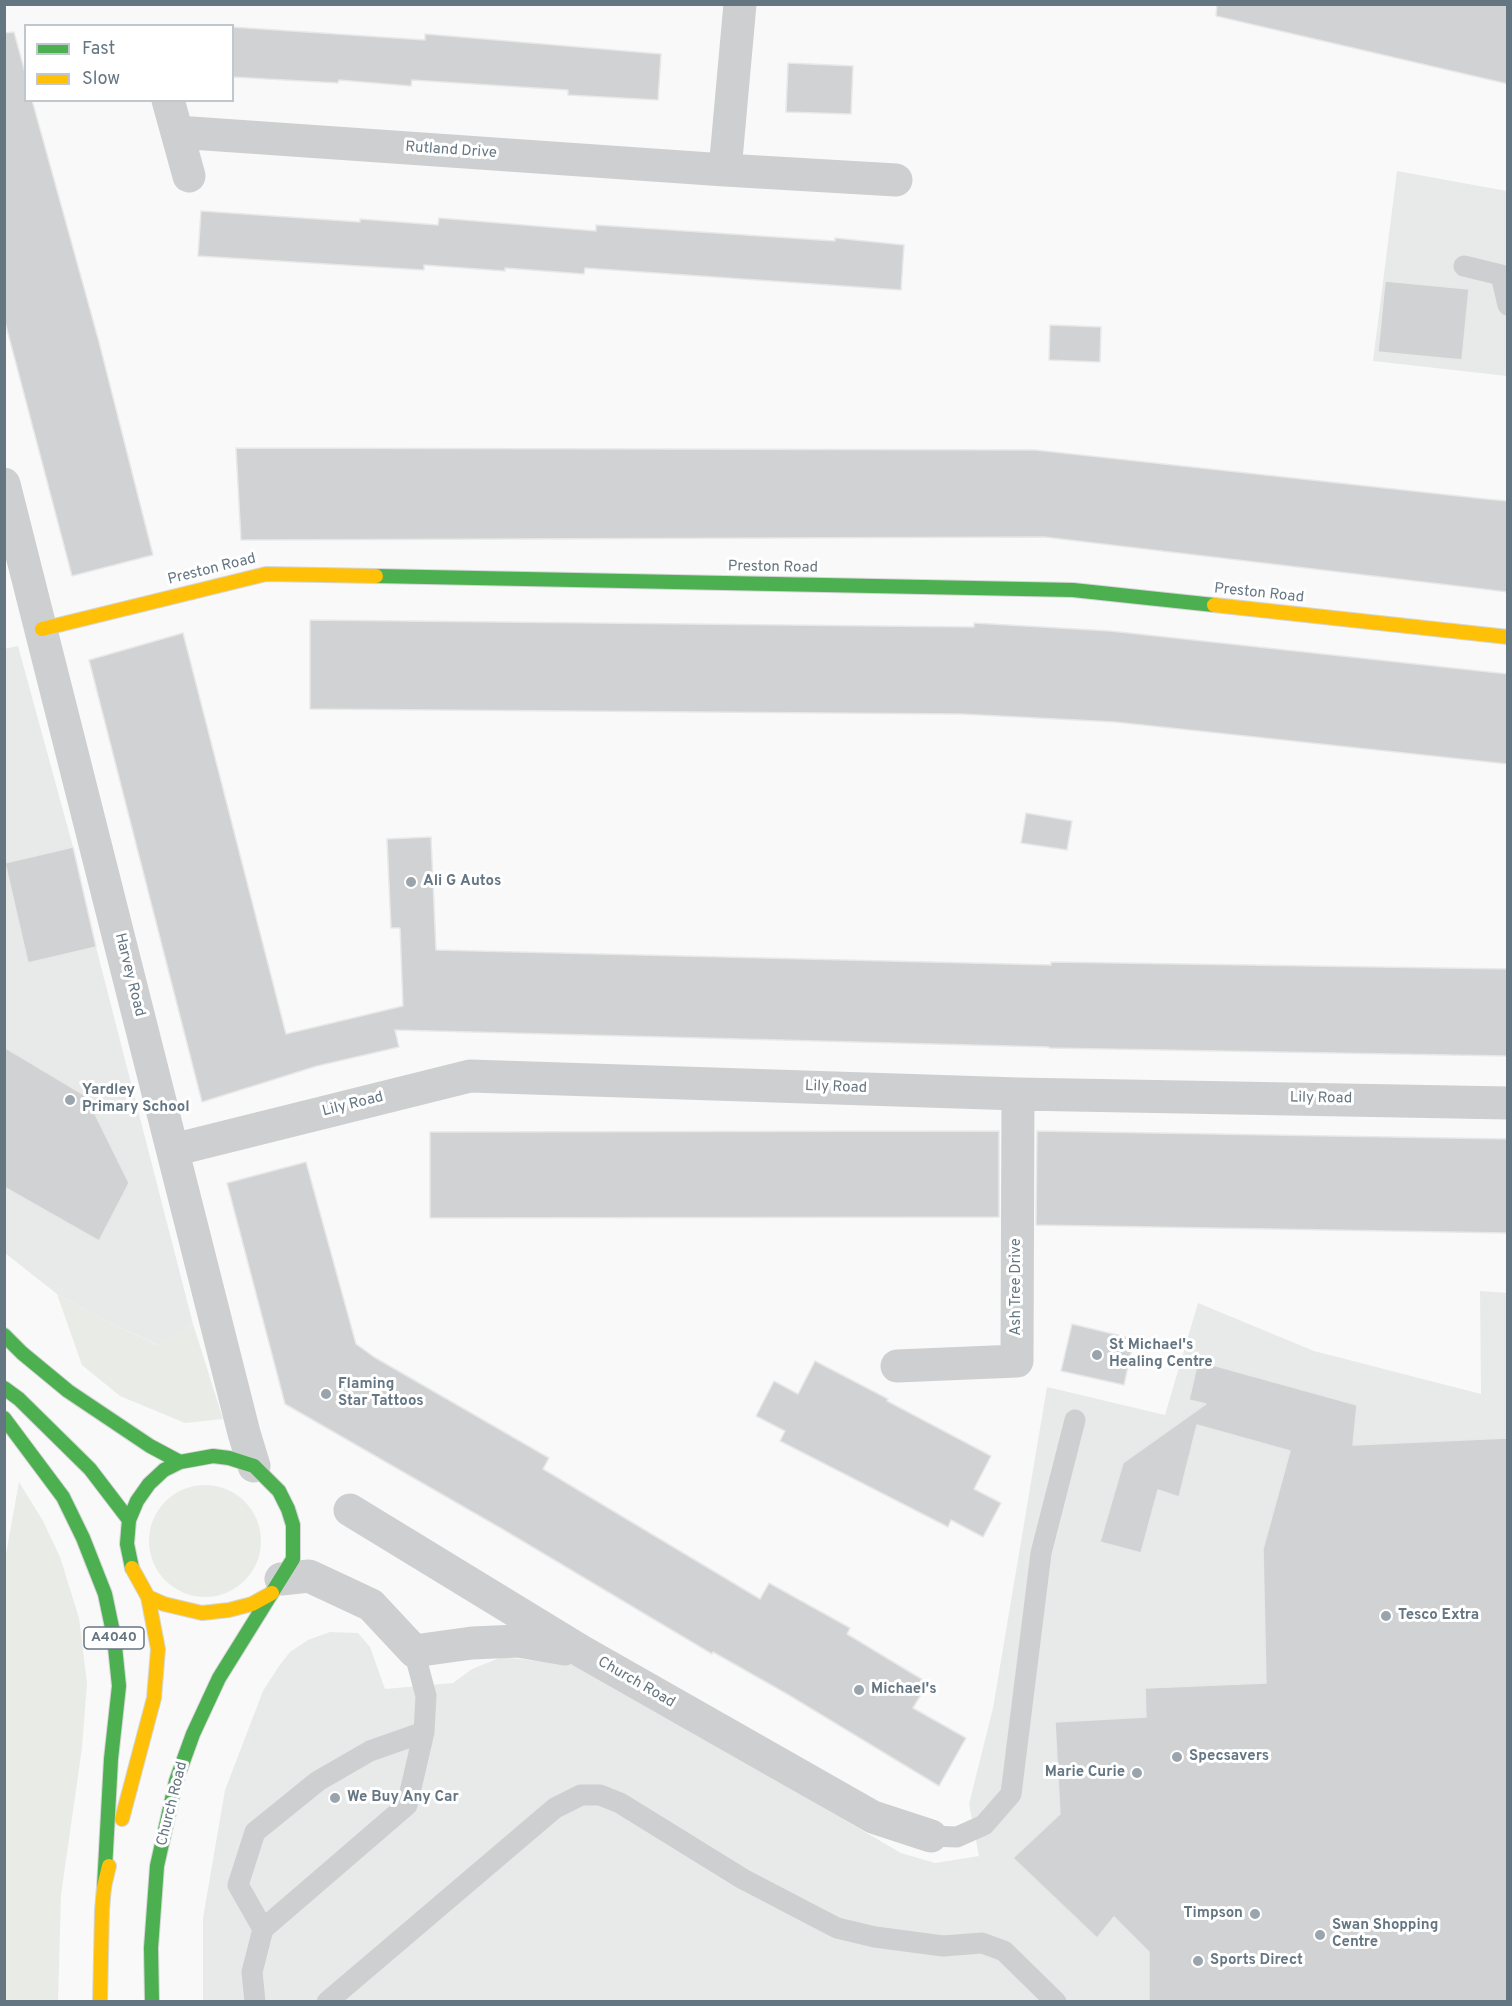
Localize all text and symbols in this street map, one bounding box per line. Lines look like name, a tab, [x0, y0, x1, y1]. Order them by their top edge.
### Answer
legend	[24, 24, 234, 102]
text: Fast	[82, 38, 115, 61]
text: Slow	[82, 68, 120, 91]
street label: Rutland Drive	[405, 139, 497, 163]
street label: Preston Road	[166, 550, 258, 590]
street label: Preston Road	[728, 558, 818, 578]
street label: Preston Road	[1213, 580, 1305, 608]
place label: Ali G Autos	[423, 873, 501, 891]
marker: Ali G Autos	[404, 875, 418, 889]
street label: Harvey Road	[110, 931, 148, 1019]
street label: Lily Road	[805, 1078, 867, 1098]
place label: Yardley Primary School	[82, 1082, 190, 1117]
street label: Lily Road	[321, 1089, 385, 1121]
street label: Lily Road	[1290, 1089, 1352, 1109]
marker: Yardley Primary School	[63, 1093, 77, 1107]
street label: Ash Tree Drive	[1008, 1238, 1026, 1336]
place label: St Michael's Healing Centre	[1109, 1337, 1213, 1372]
marker: St Michael's Healing Centre	[1090, 1348, 1104, 1362]
place label: Flaming Star Tattoos	[338, 1376, 424, 1411]
marker: Flaming Star Tattoos	[319, 1387, 333, 1401]
place label: Tesco Extra	[1398, 1607, 1479, 1625]
marker: Tesco Extra	[1379, 1609, 1393, 1623]
road number: A4040	[84, 1627, 144, 1649]
street label: Church Road	[594, 1654, 678, 1712]
place label: Michael's	[871, 1681, 937, 1699]
marker: Michael's	[852, 1683, 866, 1697]
place label: Specsavers	[1189, 1748, 1269, 1766]
marker: Specsavers	[1170, 1750, 1184, 1764]
street label: Church Road	[154, 1760, 192, 1848]
place label: Marie Curie	[1045, 1764, 1125, 1782]
marker: Marie Curie	[1130, 1766, 1144, 1780]
place label: We Buy Any Car	[347, 1789, 459, 1807]
marker: We Buy Any Car	[328, 1791, 342, 1805]
place label: Timpson	[1183, 1905, 1243, 1923]
marker: Timpson	[1248, 1907, 1262, 1921]
place label: Swan Shopping Centre	[1332, 1917, 1438, 1952]
marker: Swan Shopping Centre	[1313, 1928, 1327, 1942]
place label: Sports Direct	[1210, 1952, 1303, 1970]
marker: Sports Direct	[1191, 1954, 1205, 1968]

